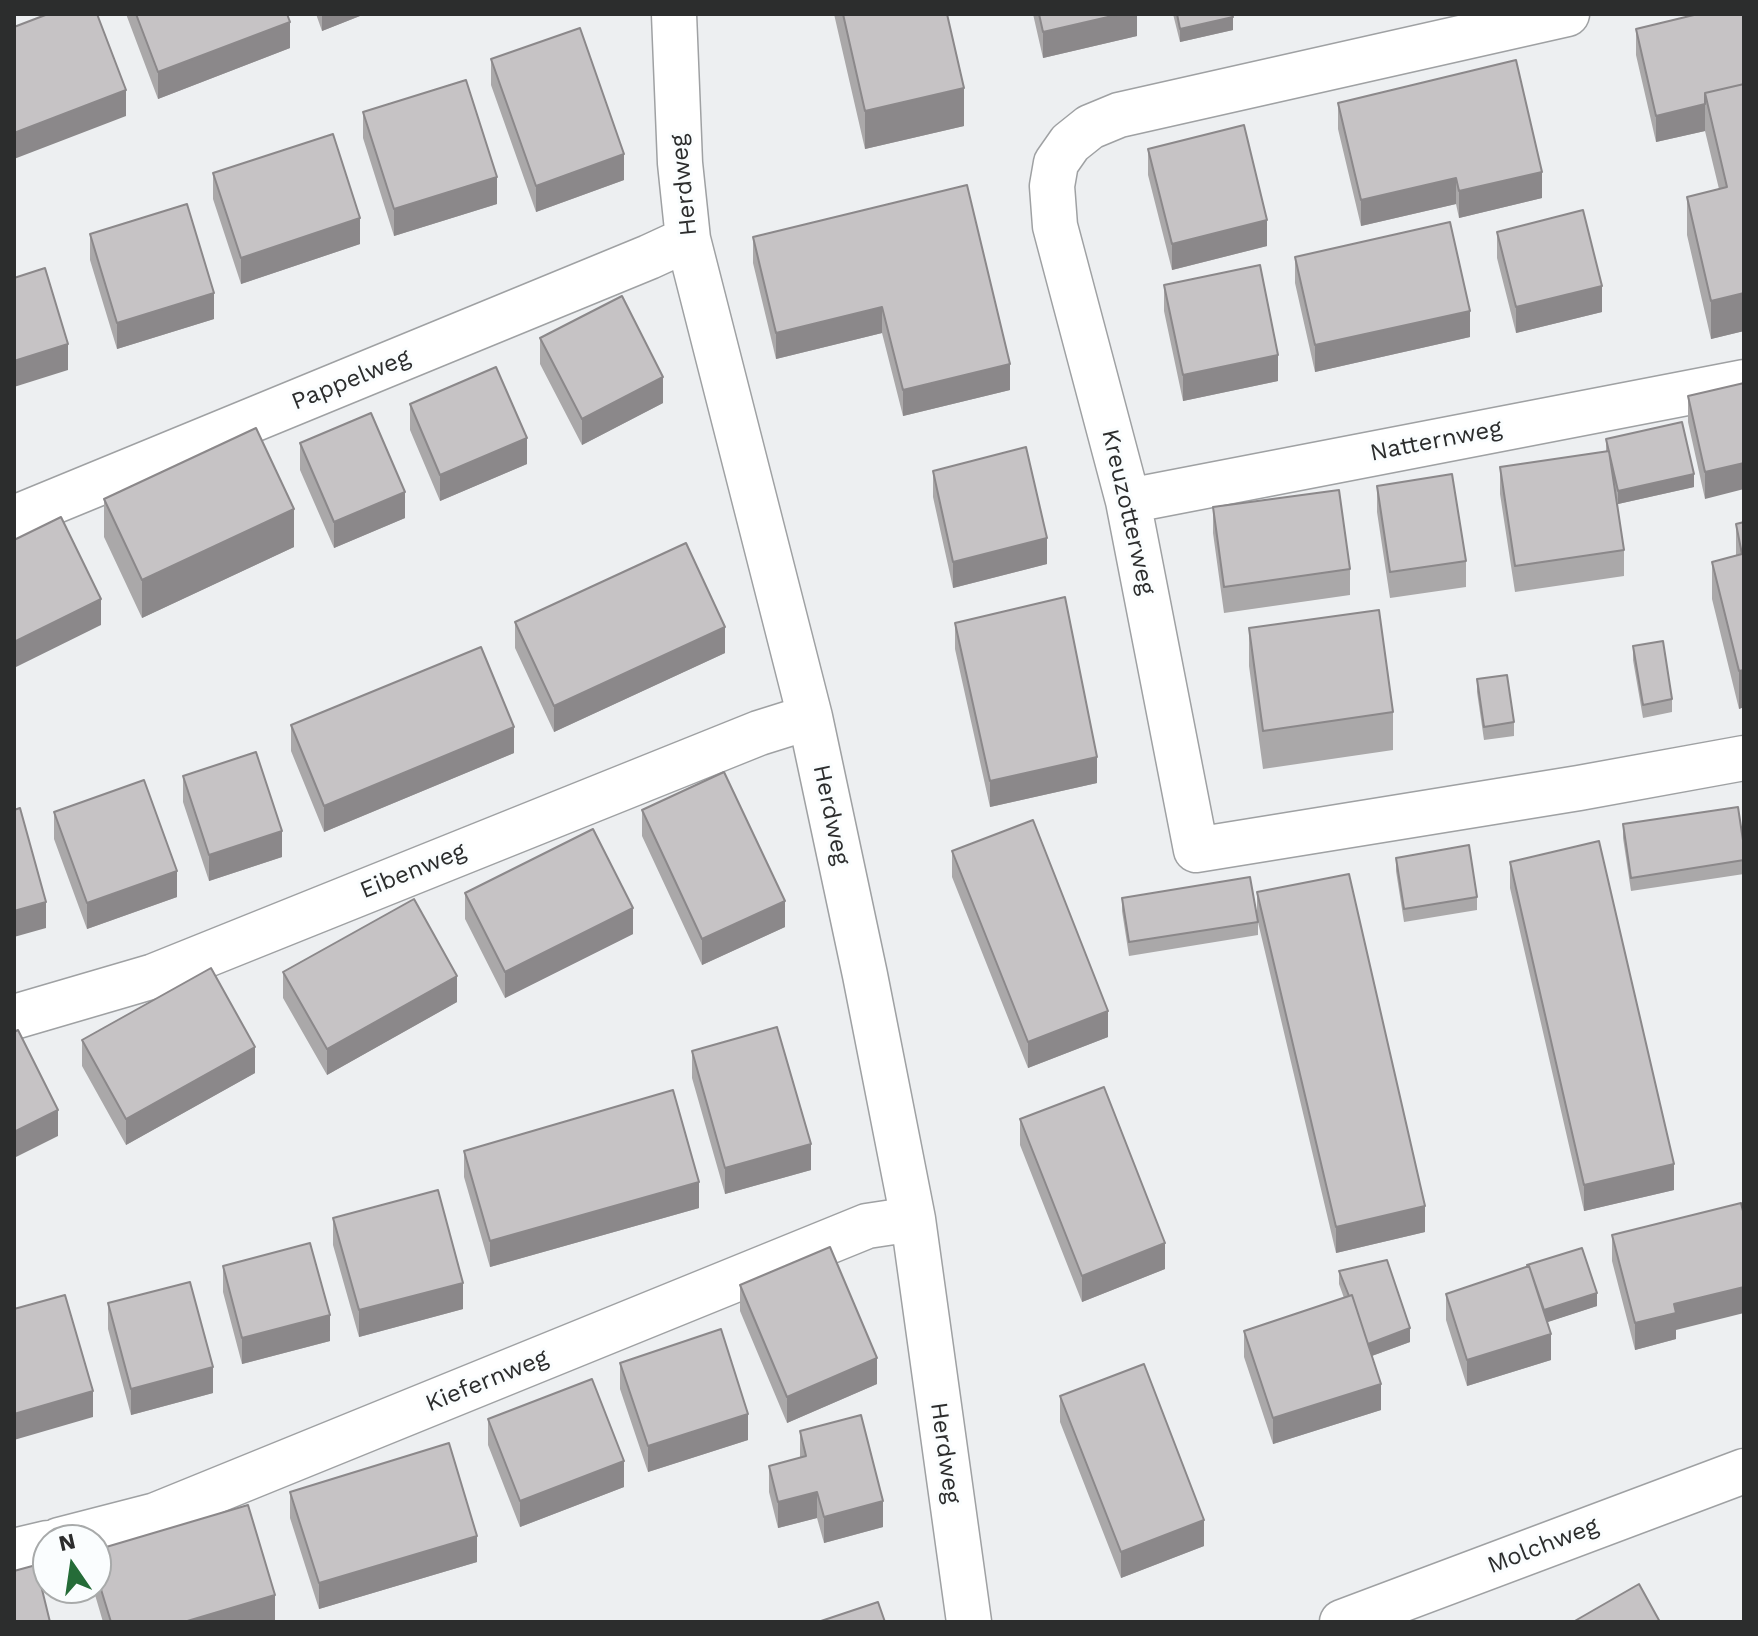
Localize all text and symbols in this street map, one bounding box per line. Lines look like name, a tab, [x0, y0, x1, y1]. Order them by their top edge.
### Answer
street label: Herdweg	[664, 133, 704, 237]
street label: Pappelweg	[287, 343, 415, 417]
street label: Natternweg	[1368, 414, 1504, 468]
street label: Kreuzotterweg	[1095, 426, 1161, 598]
street label: Herdweg	[806, 762, 856, 868]
street label: Eibenweg	[356, 837, 470, 905]
street label: Kiefernweg	[422, 1343, 552, 1419]
street label: Herdweg	[924, 1400, 966, 1506]
street label: Molchweg	[1483, 1512, 1603, 1580]
north arrow	[32, 1524, 112, 1604]
text: N	[56, 1528, 78, 1556]

